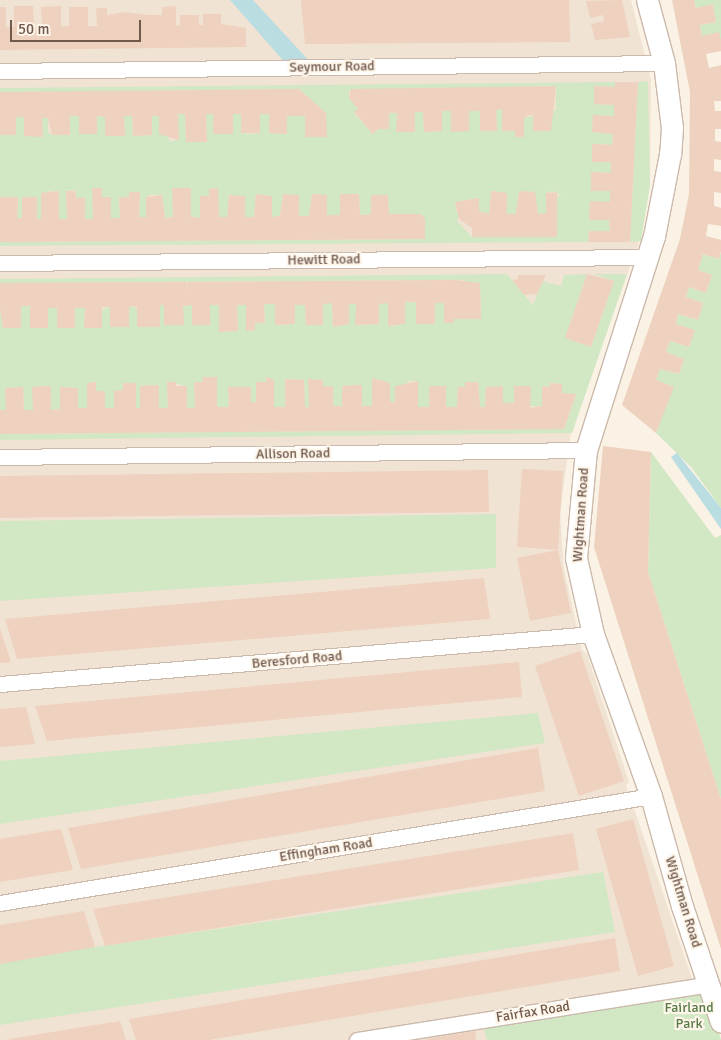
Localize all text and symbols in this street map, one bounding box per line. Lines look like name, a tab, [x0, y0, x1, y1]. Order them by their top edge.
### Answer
scale bar	[12, 10, 144, 42]
text: 50 m	[18, 20, 49, 38]
street label: Seymour Road	[289, 58, 375, 76]
street label: Hewitt Road	[287, 251, 361, 269]
street label: Allison Road	[256, 445, 330, 463]
street label: Wightman Road	[569, 467, 593, 563]
street label: Beresford Road	[251, 648, 343, 672]
street label: Effingham Road	[278, 834, 374, 866]
street label: Wightman Road	[661, 854, 705, 950]
street label: Fairfax Road	[495, 998, 571, 1026]
park label: Fairland Park	[664, 1000, 714, 1032]

